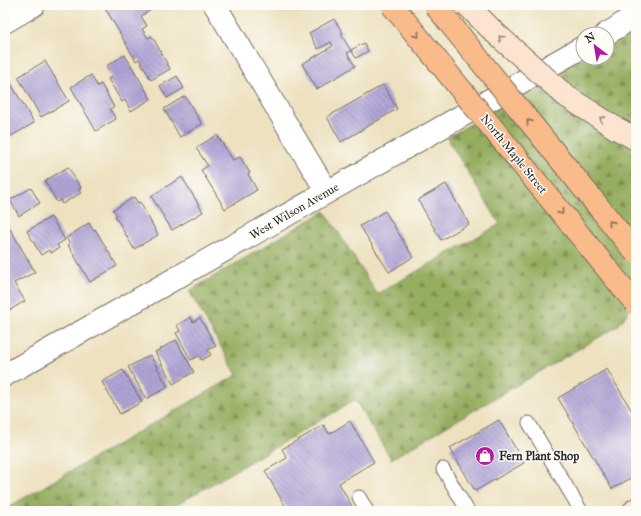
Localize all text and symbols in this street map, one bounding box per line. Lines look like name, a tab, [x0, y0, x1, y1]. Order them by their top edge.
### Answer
north arrow	[575, 26, 615, 66]
text: N	[583, 30, 598, 46]
one-way arrow	[412, 31, 419, 38]
one-way arrow	[498, 36, 506, 43]
street label: North Maple Street	[478, 111, 551, 197]
one-way arrow	[599, 117, 606, 124]
one-way arrow	[527, 119, 534, 126]
street label: West Wilson Avenue	[247, 180, 341, 242]
one-way arrow	[556, 207, 563, 215]
one-way arrow	[609, 220, 616, 227]
shop icon: Fern Plant Shop	[474, 445, 496, 467]
place label: Fern Plant Shop	[499, 449, 579, 464]

